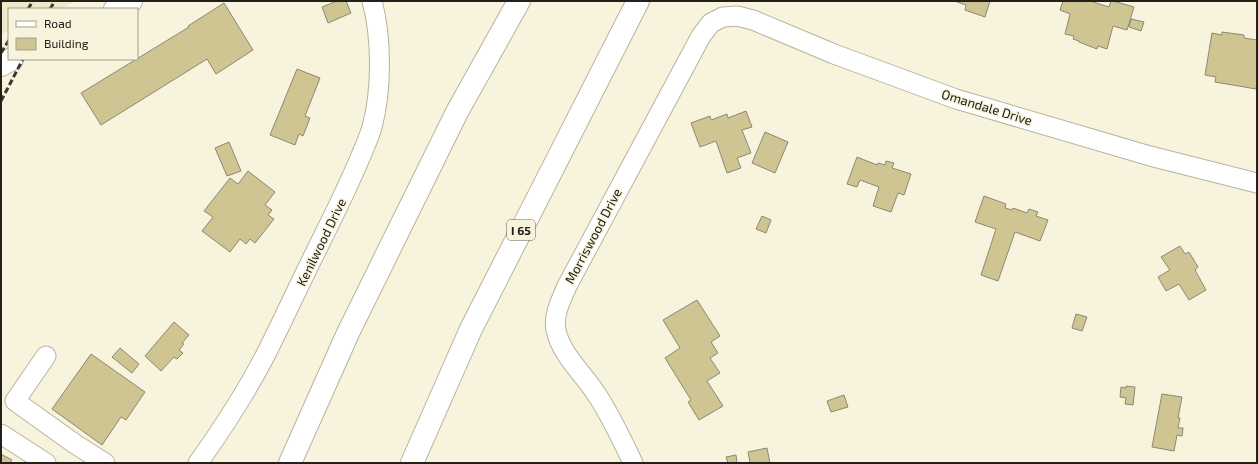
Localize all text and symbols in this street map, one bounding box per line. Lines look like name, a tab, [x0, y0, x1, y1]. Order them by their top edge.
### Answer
legend	[8, 8, 138, 60]
text: Road	[44, 16, 72, 30]
text: Building	[44, 36, 89, 50]
street label: Omandale Drive	[940, 86, 1034, 128]
street label: Morriswood Drive	[561, 186, 625, 286]
street label: Kenilwood Drive	[293, 196, 349, 288]
road number: I 65	[507, 220, 535, 240]

